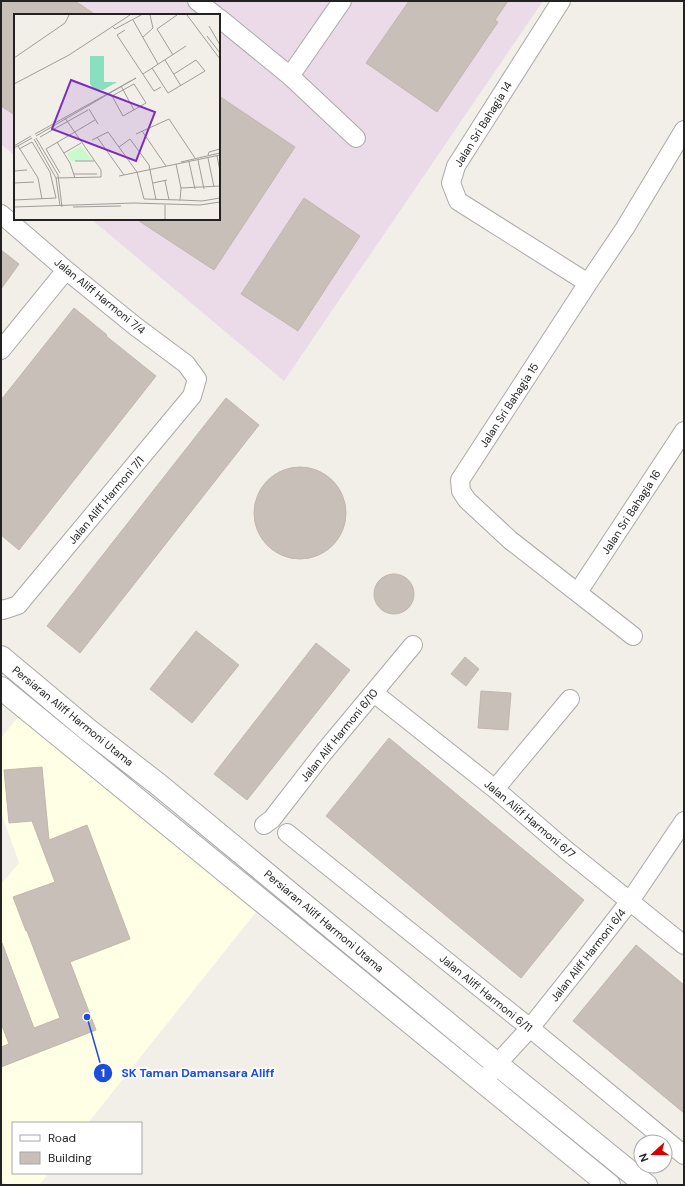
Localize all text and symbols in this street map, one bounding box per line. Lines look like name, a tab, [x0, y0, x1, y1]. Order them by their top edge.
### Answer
inset map	[14, 14, 220, 220]
street label: Jalan Sri Bahagia 14	[451, 79, 515, 169]
street label: Jalan Aliff Harmoni 7/4	[52, 255, 149, 337]
street label: Jalan Sri Bahagia 15	[476, 360, 542, 450]
street label: Jalan Aliff Harmoni 7/1	[65, 453, 147, 547]
street label: Jalan Sri Bahagia 16	[598, 467, 664, 557]
street label: Persiaran Aliff Harmoni Utama	[10, 663, 136, 769]
street label: Jalan Alif Harmoni 6/10	[297, 686, 381, 784]
street label: Jalan Aliff Harmoni 6/7	[482, 777, 578, 861]
street label: Persiaran Aliff Harmoni Utama	[261, 867, 387, 975]
street label: Jalan Aliff Harmoni 6/4	[547, 905, 629, 1004]
street label: Jalan Aliff Harmoni 6/11	[437, 951, 535, 1035]
callout: SK Taman Damansara Aliff	[93, 1061, 282, 1085]
text: 1	[101, 1065, 105, 1081]
text: SK Taman Damansara Aliff	[122, 1065, 274, 1081]
legend	[12, 1122, 142, 1174]
text: Road	[48, 1130, 76, 1146]
north arrow	[633, 1134, 673, 1174]
text: Building	[48, 1150, 92, 1166]
text: N	[636, 1151, 652, 1164]

